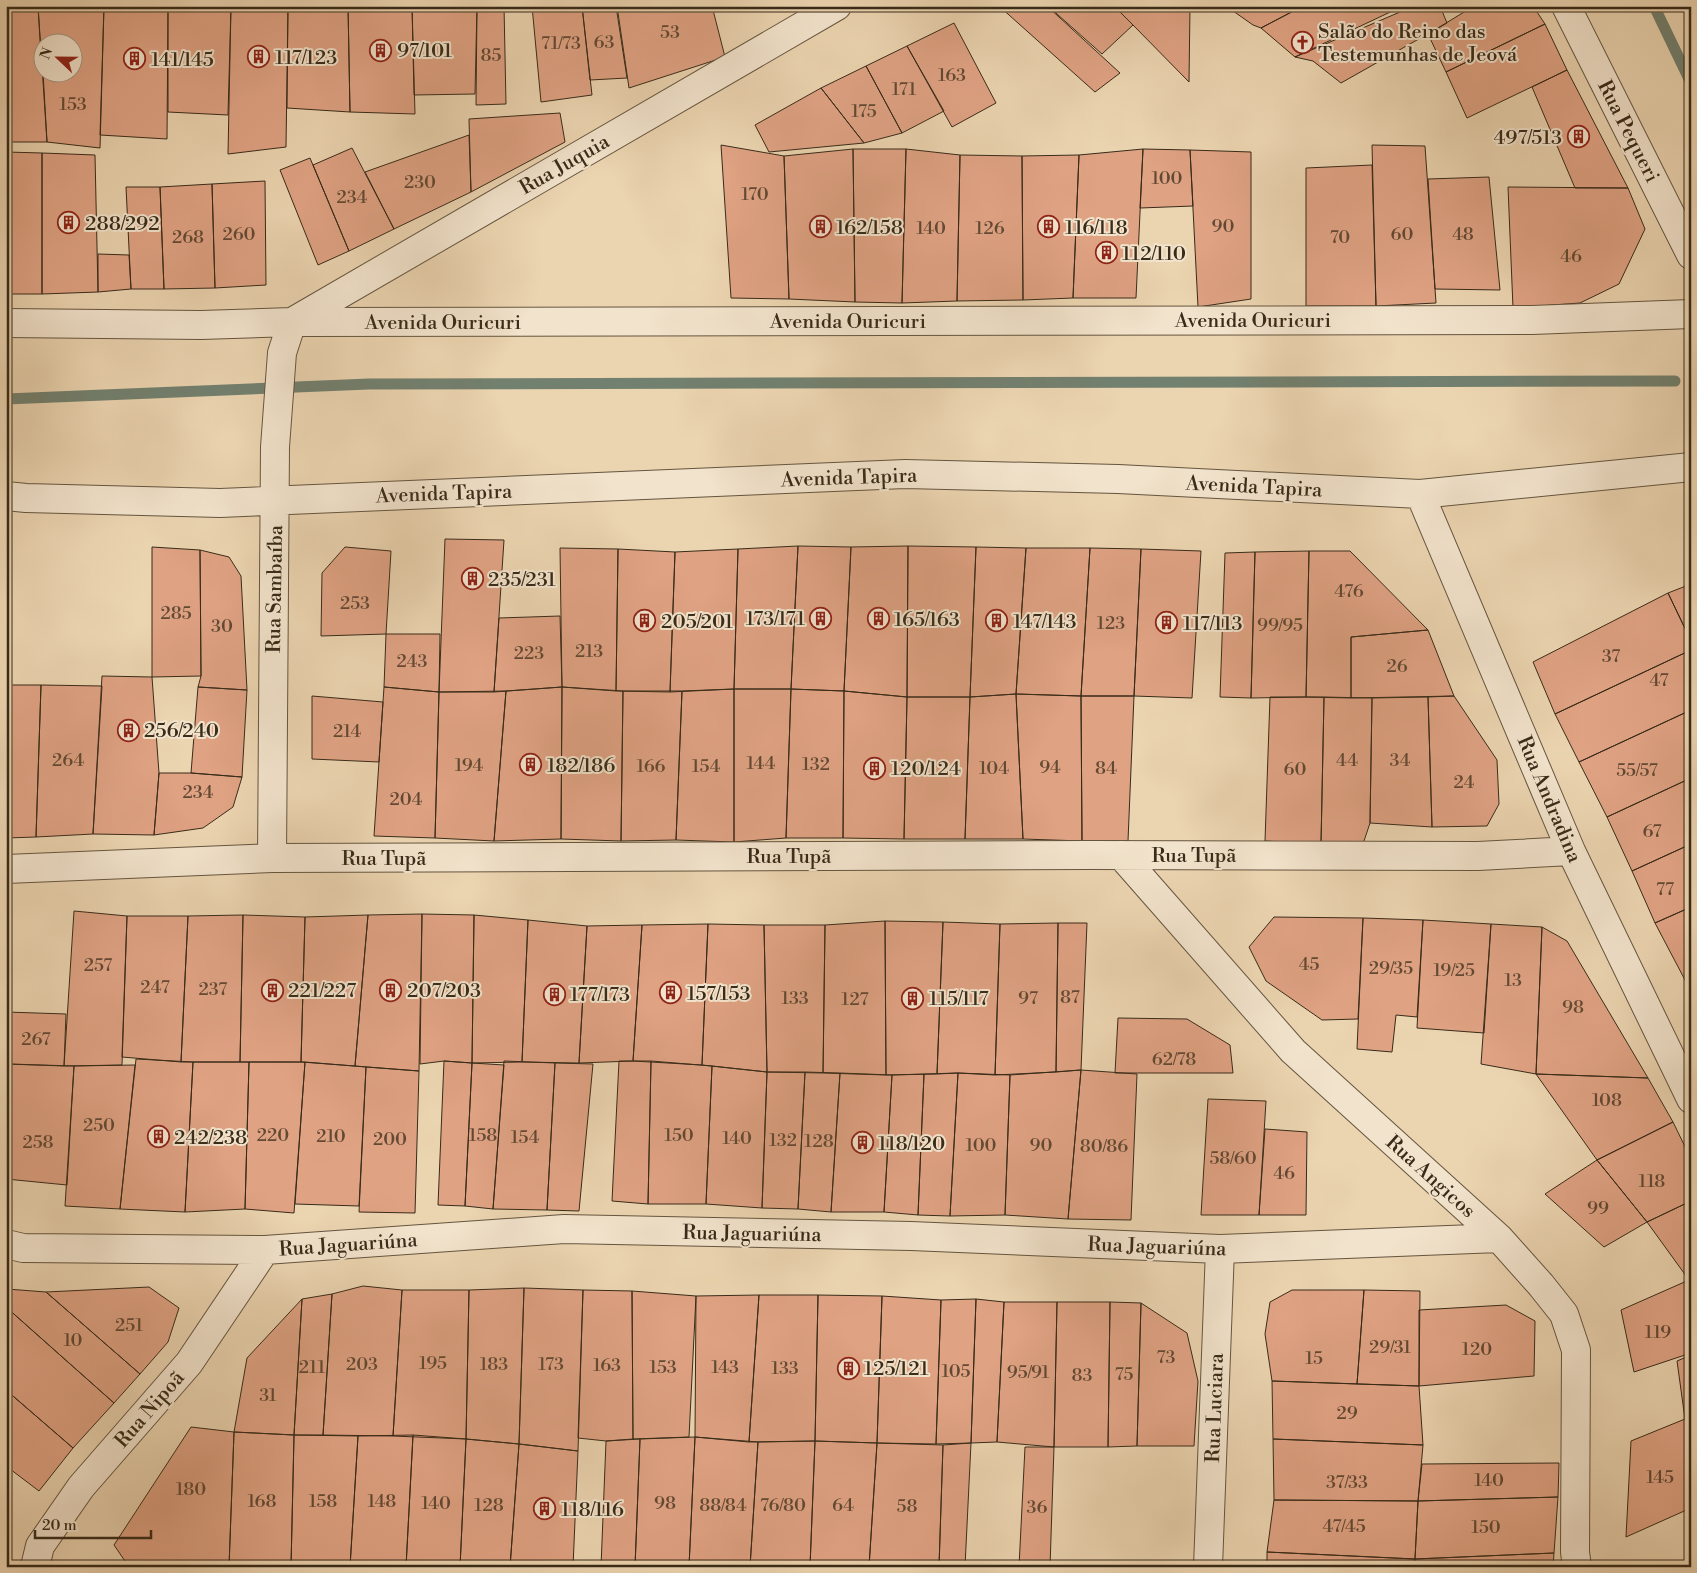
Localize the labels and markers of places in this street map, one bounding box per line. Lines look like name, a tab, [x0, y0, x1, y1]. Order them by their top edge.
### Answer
place label: Salão do Reino das Testemunhas de Jeová	[1318, 20, 1518, 68]
church icon: Salão do Reino das Testemunhas de Jeová	[1290, 30, 1314, 54]
building icon: 97/101	[369, 38, 393, 62]
place label: 97/101	[397, 39, 453, 64]
building icon: 117/123	[247, 45, 271, 69]
place label: 117/123	[275, 46, 337, 71]
building icon: 141/145	[123, 47, 147, 71]
place label: 141/145	[151, 48, 214, 73]
building icon: 497/513	[1566, 125, 1590, 149]
place label: 497/513	[1493, 126, 1562, 151]
building icon: 288/292	[57, 211, 81, 235]
place label: 288/292	[85, 212, 160, 237]
building icon: 162/158	[808, 215, 832, 239]
building icon: 116/118	[1037, 215, 1061, 239]
place label: 162/158	[836, 216, 903, 241]
place label: 116/118	[1065, 216, 1128, 241]
building icon: 112/110	[1094, 241, 1118, 265]
place label: 112/110	[1122, 242, 1186, 267]
building icon: 235/231	[460, 567, 484, 591]
place label: 235/231	[488, 568, 556, 593]
building icon: 173/171	[809, 606, 833, 630]
place label: 173/171	[746, 607, 805, 632]
building icon: 165/163	[866, 607, 890, 631]
place label: 165/163	[894, 608, 960, 633]
building icon: 205/201	[633, 609, 657, 633]
building icon: 147/143	[985, 609, 1009, 633]
place label: 205/201	[661, 610, 734, 635]
place label: 147/143	[1013, 610, 1077, 635]
building icon: 117/113	[1155, 611, 1179, 635]
place label: 117/113	[1183, 612, 1243, 637]
building icon: 256/240	[116, 718, 140, 742]
place label: 256/240	[144, 719, 219, 744]
building icon: 182/186	[519, 753, 543, 777]
place label: 182/186	[547, 754, 615, 779]
building icon: 120/124	[863, 756, 887, 780]
place label: 120/124	[891, 757, 961, 782]
building icon: 221/227	[260, 978, 284, 1002]
building icon: 207/203	[379, 978, 403, 1002]
place label: 221/227	[288, 979, 356, 1004]
place label: 207/203	[407, 979, 481, 1004]
building icon: 157/153	[659, 981, 683, 1005]
building icon: 177/173	[542, 982, 566, 1006]
place label: 157/153	[687, 982, 750, 1007]
place label: 177/173	[570, 983, 630, 1008]
building icon: 115/117	[901, 986, 925, 1010]
place label: 115/117	[929, 987, 989, 1012]
building icon: 242/238	[146, 1125, 170, 1149]
place label: 242/238	[174, 1126, 247, 1151]
building icon: 118/120	[850, 1131, 874, 1155]
place label: 118/120	[878, 1132, 945, 1157]
building icon: 125/121	[836, 1356, 860, 1380]
place label: 125/121	[864, 1357, 929, 1382]
building icon: 118/116	[533, 1497, 557, 1521]
place label: 118/116	[561, 1498, 624, 1523]

